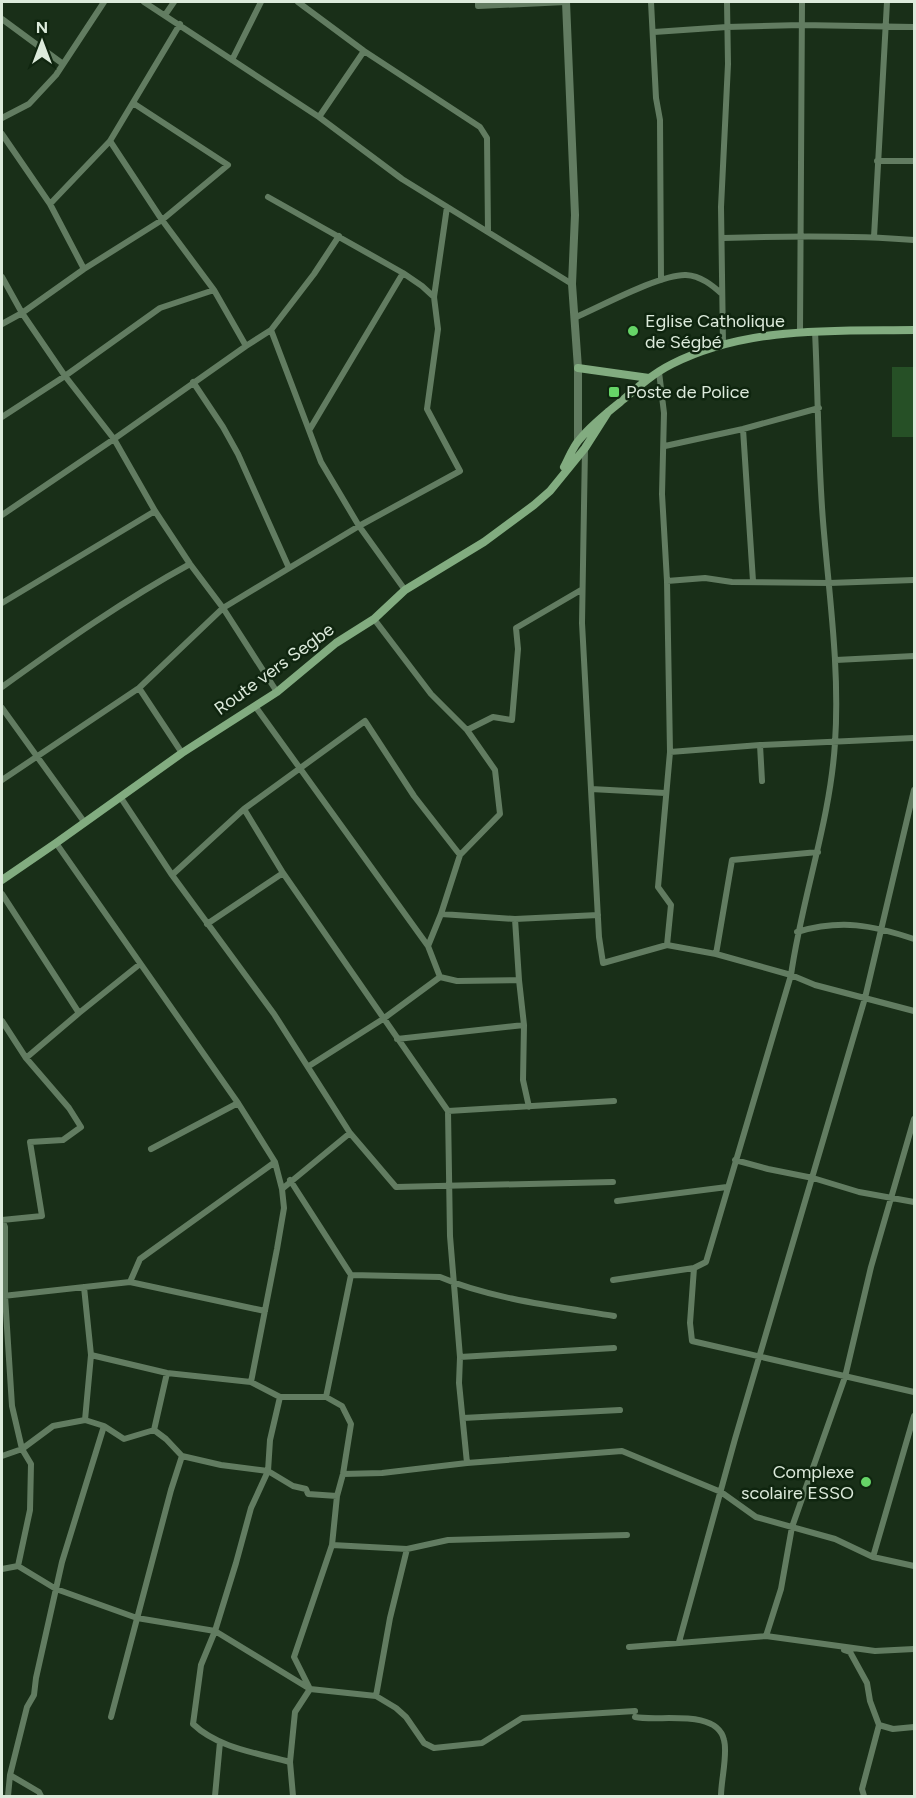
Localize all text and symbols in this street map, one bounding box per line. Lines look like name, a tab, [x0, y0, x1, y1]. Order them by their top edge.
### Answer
north arrow	[12, 12, 72, 72]
text: N	[36, 18, 48, 37]
place label: Eglise Catholique de Ségbé	[645, 310, 785, 353]
marker: Eglise Catholique de Ségbé	[626, 324, 640, 338]
place label: Poste de Police	[626, 381, 749, 403]
marker: Poste de Police	[607, 385, 621, 399]
street label: Route vers Segbe	[210, 618, 338, 720]
place label: Complexe scolaire ESSO	[741, 1461, 854, 1504]
marker: Complexe scolaire ESSO	[859, 1475, 873, 1489]

